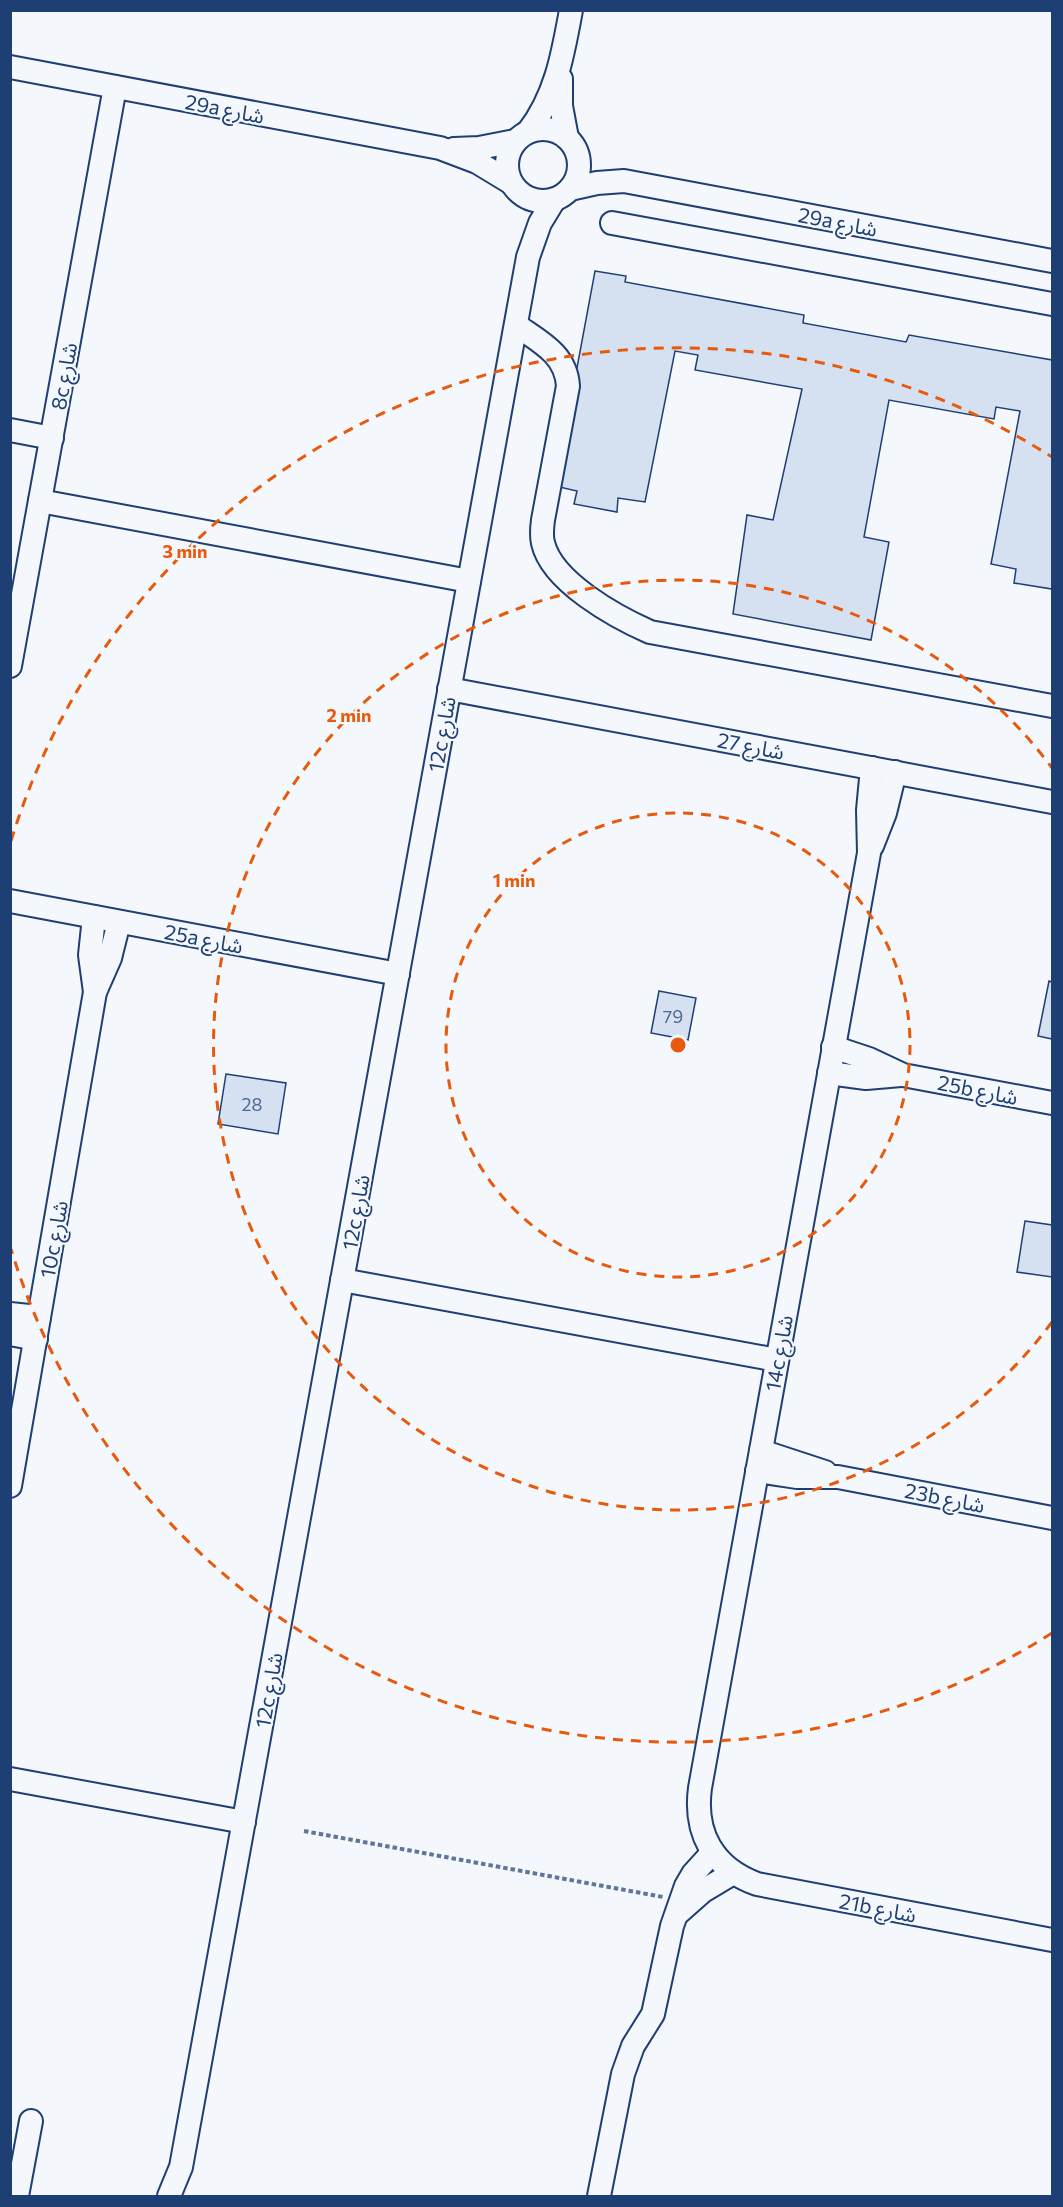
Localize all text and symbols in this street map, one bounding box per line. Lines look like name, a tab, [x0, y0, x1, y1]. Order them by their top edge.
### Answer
street label: 29a شارع	[182, 88, 267, 132]
street label: 29a شارع	[795, 201, 880, 245]
street label: 8c شارع	[45, 340, 85, 412]
text: 3 min	[162, 540, 208, 562]
street label: 12c شارع	[422, 694, 464, 774]
text: 2 min	[327, 704, 371, 726]
street label: شارع 27	[715, 726, 787, 768]
text: 1 min	[493, 869, 535, 891]
street label: 25a شارع	[162, 918, 245, 962]
house number: 79	[663, 1005, 683, 1027]
centre of rings	[668, 1035, 688, 1055]
street label: 25b شارع	[935, 1069, 1020, 1113]
house number: 28	[242, 1093, 263, 1115]
street label: 12c شارع	[336, 1172, 378, 1252]
street label: 10c شارع	[34, 1198, 76, 1280]
street label: 14c شارع	[759, 1313, 801, 1394]
street label: 23b شارع	[902, 1477, 987, 1521]
street label: 12c شارع	[249, 1650, 291, 1730]
street label: 21b شارع	[837, 1887, 919, 1931]

